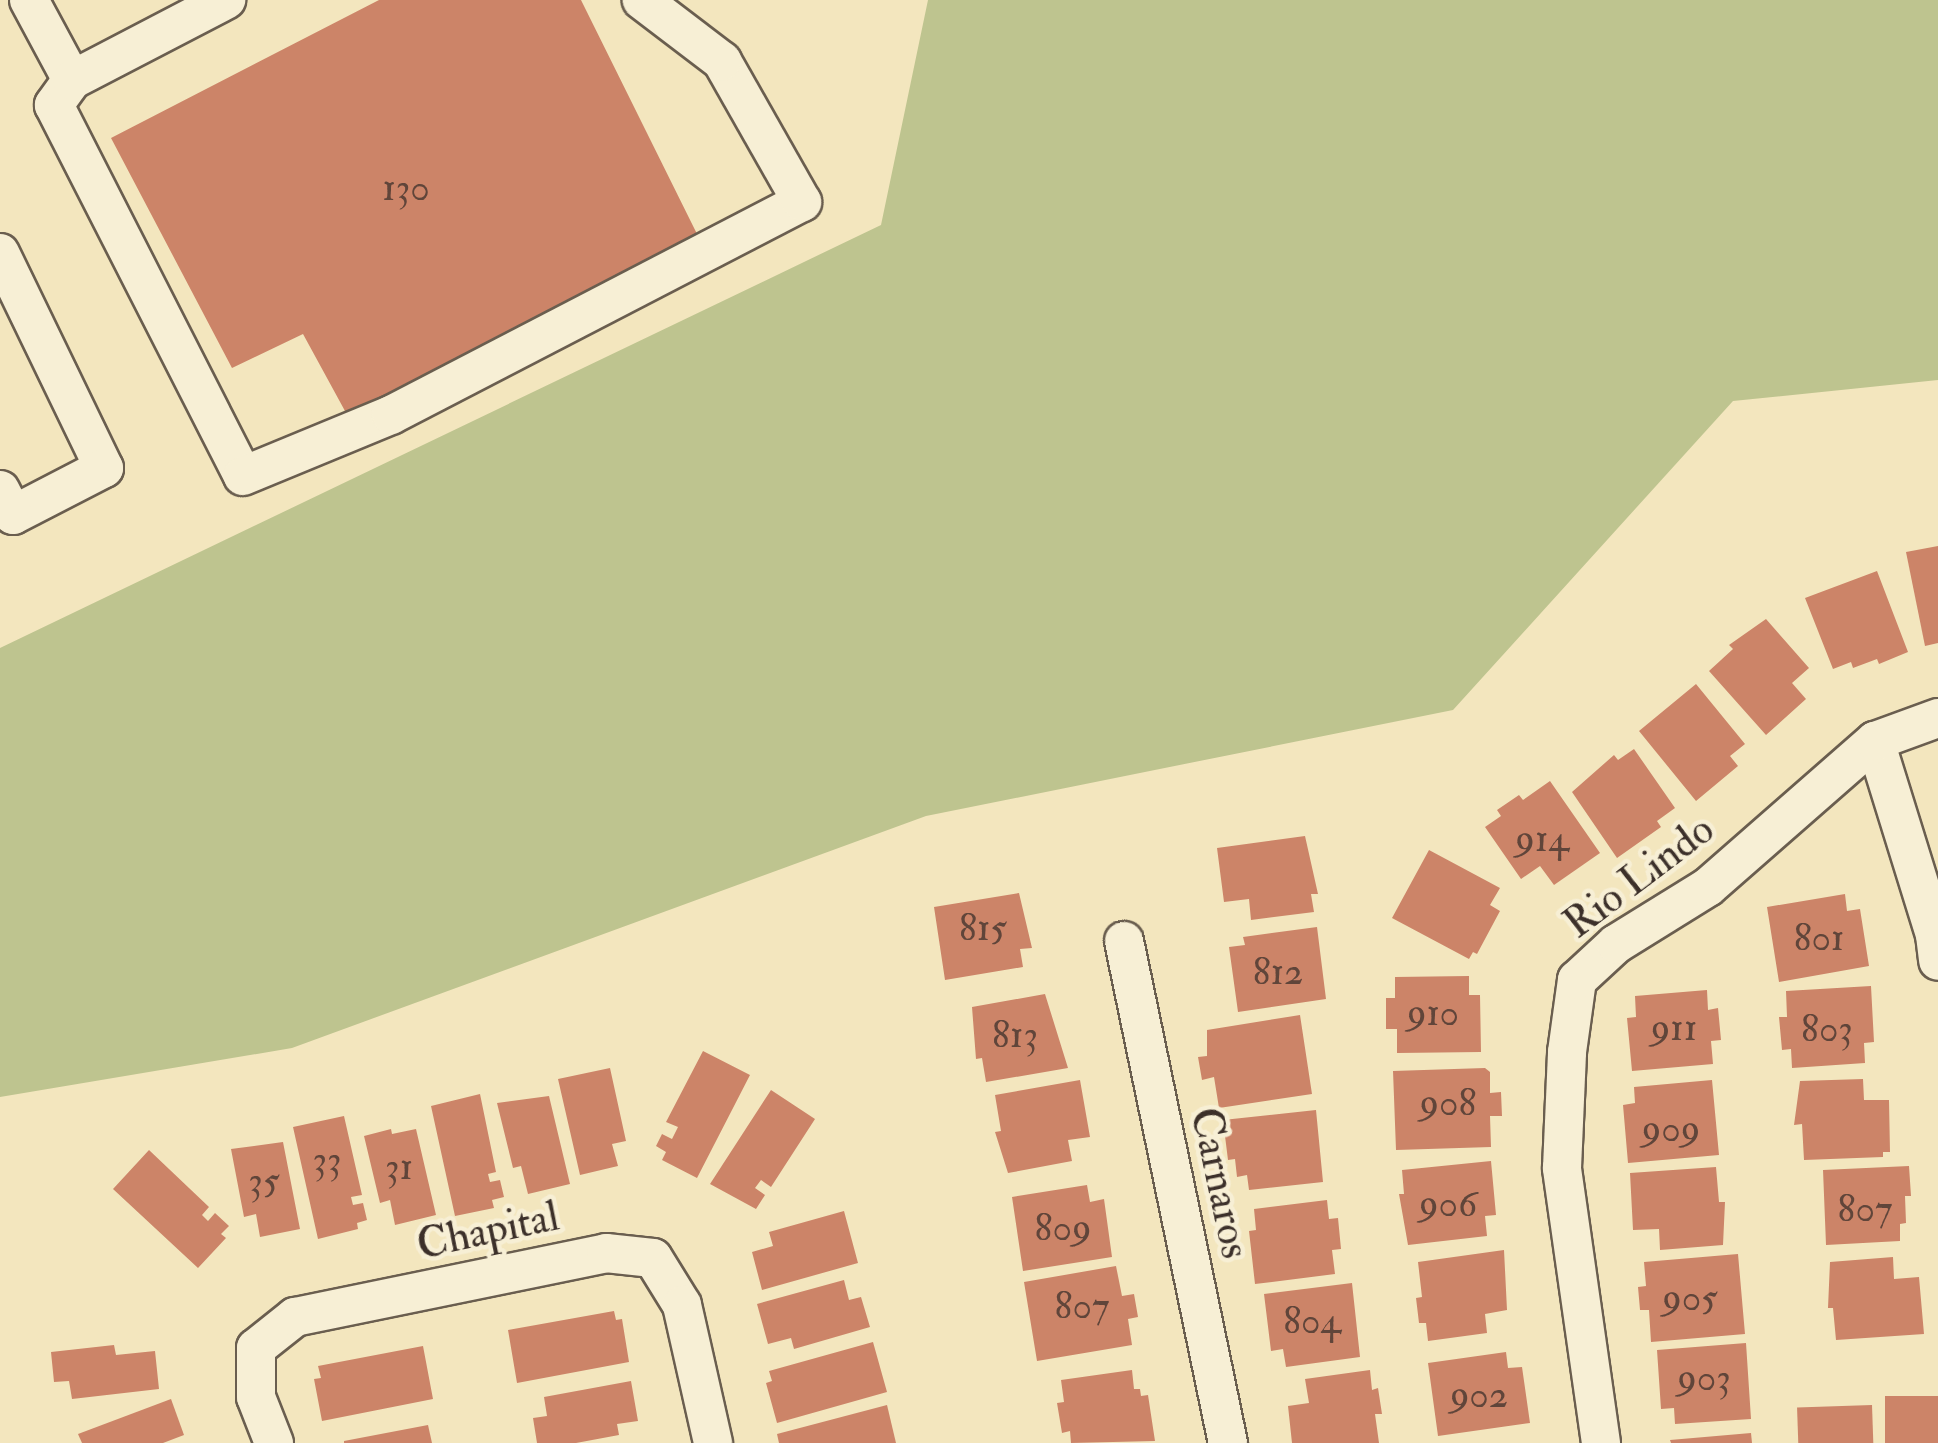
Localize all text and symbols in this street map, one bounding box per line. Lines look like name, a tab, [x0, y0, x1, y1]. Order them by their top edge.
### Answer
house number: 130	[382, 166, 430, 212]
street label: Rio Lindo	[1554, 804, 1724, 950]
house number: 914	[1515, 817, 1569, 863]
house number: 815	[959, 906, 1007, 952]
house number: 801	[1794, 916, 1844, 962]
house number: 812	[1253, 950, 1303, 996]
house number: 910	[1407, 991, 1459, 1037]
house number: 911	[1651, 1006, 1697, 1052]
house number: 803	[1801, 1007, 1853, 1053]
house number: 813	[992, 1013, 1038, 1059]
house number: 908	[1420, 1081, 1476, 1127]
street label: Carnaros	[1179, 1103, 1261, 1263]
house number: 909	[1642, 1107, 1700, 1153]
house number: 33	[312, 1138, 342, 1184]
house number: 31	[385, 1145, 413, 1191]
house number: 35	[248, 1159, 280, 1205]
house number: 906	[1419, 1182, 1477, 1228]
house number: 807	[1838, 1187, 1892, 1233]
street label: Chapital	[413, 1191, 563, 1271]
house number: 809	[1035, 1206, 1091, 1252]
house number: 905	[1662, 1276, 1718, 1322]
house number: 807	[1055, 1284, 1109, 1330]
house number: 804	[1283, 1299, 1341, 1345]
house number: 903	[1677, 1356, 1731, 1402]
house number: 902	[1450, 1373, 1508, 1419]

